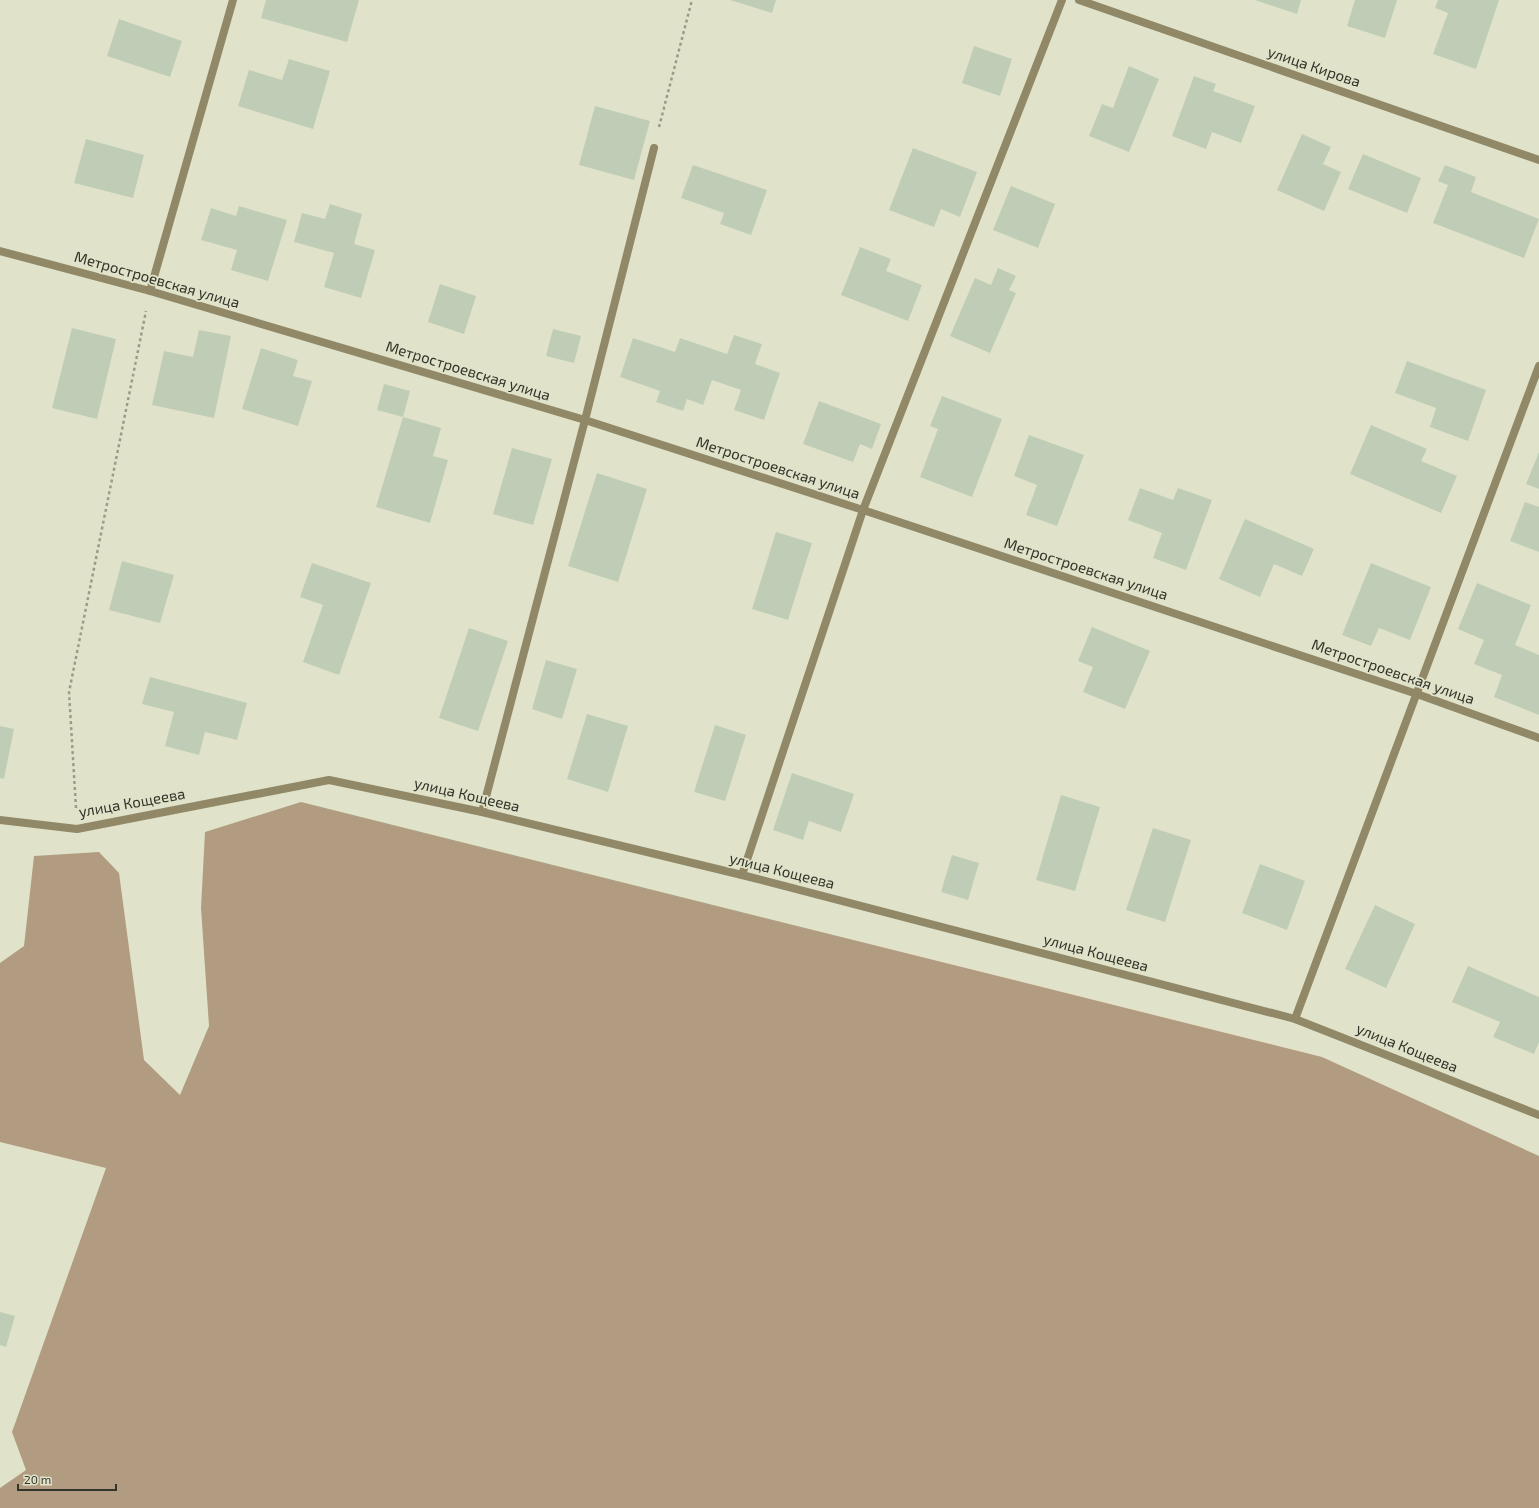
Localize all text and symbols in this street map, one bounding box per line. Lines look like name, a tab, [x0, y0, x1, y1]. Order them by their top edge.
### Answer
street label: улица Кирова	[1265, 42, 1363, 91]
street label: Метростроевская улица	[72, 247, 242, 312]
street label: Метростроевская улица	[384, 336, 553, 405]
street label: Метростроевская улица	[694, 432, 862, 503]
street label: Метростроевская улица	[1002, 533, 1170, 604]
street label: Метростроевская улица	[1309, 635, 1477, 708]
street label: улица Кощеева	[412, 773, 522, 816]
street label: улица Кощеева	[77, 784, 187, 821]
street label: улица Кощеева	[727, 848, 837, 893]
street label: улица Кощеева	[1042, 929, 1151, 976]
street label: улица Кощеева	[1354, 1019, 1461, 1077]
scale bar	[18, 1466, 116, 1492]
text: 20 m	[24, 1472, 51, 1486]

